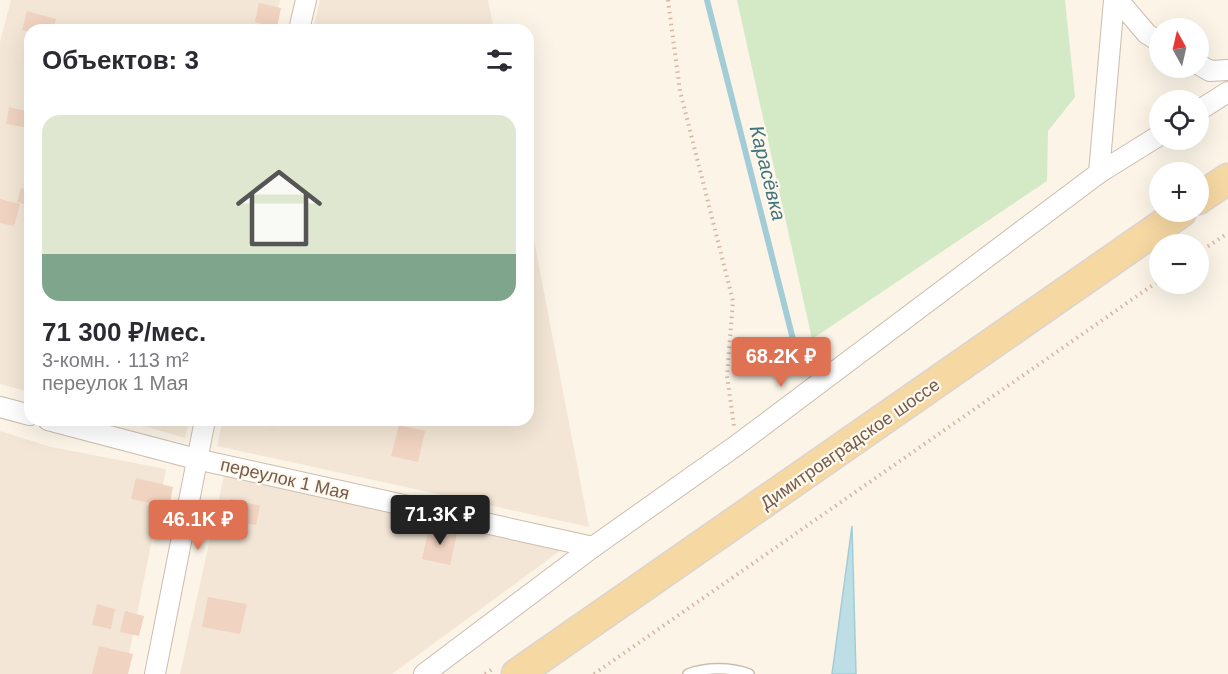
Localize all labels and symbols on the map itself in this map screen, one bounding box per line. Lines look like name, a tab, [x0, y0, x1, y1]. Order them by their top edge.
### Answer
north arrow	[1149, 18, 1209, 78]
water label: Карасёвка	[746, 123, 790, 223]
pin: 68.2K ₽	[726, 337, 836, 388]
street label: Димитровградское шоссе	[757, 374, 943, 514]
street label: переулок 1 Мая	[219, 454, 351, 504]
pin: 71.3K ₽	[385, 495, 495, 546]
pin: 46.1K ₽	[143, 500, 253, 551]

